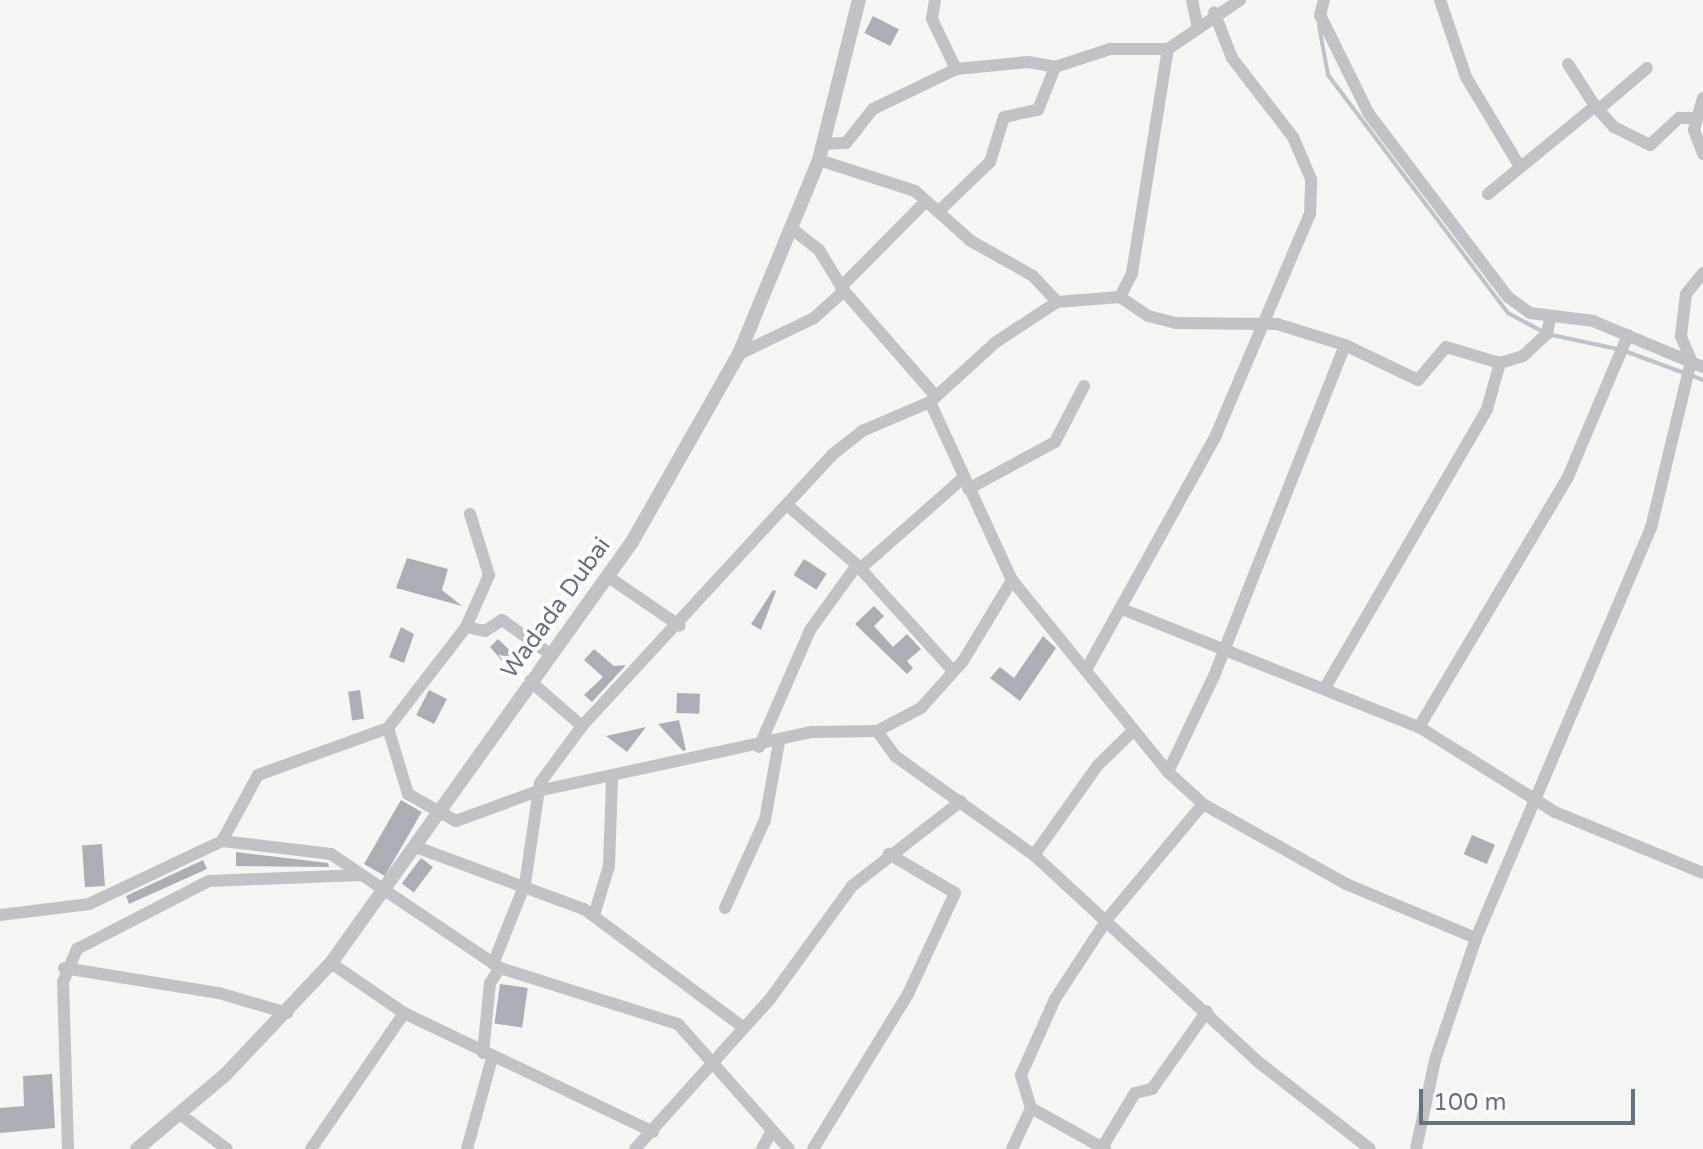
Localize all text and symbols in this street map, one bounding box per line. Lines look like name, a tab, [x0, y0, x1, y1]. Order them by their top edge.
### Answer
street label: Wadada Dubai	[495, 532, 617, 684]
scale bar	[1423, 1073, 1639, 1123]
text: 100 m	[1433, 1088, 1507, 1117]

